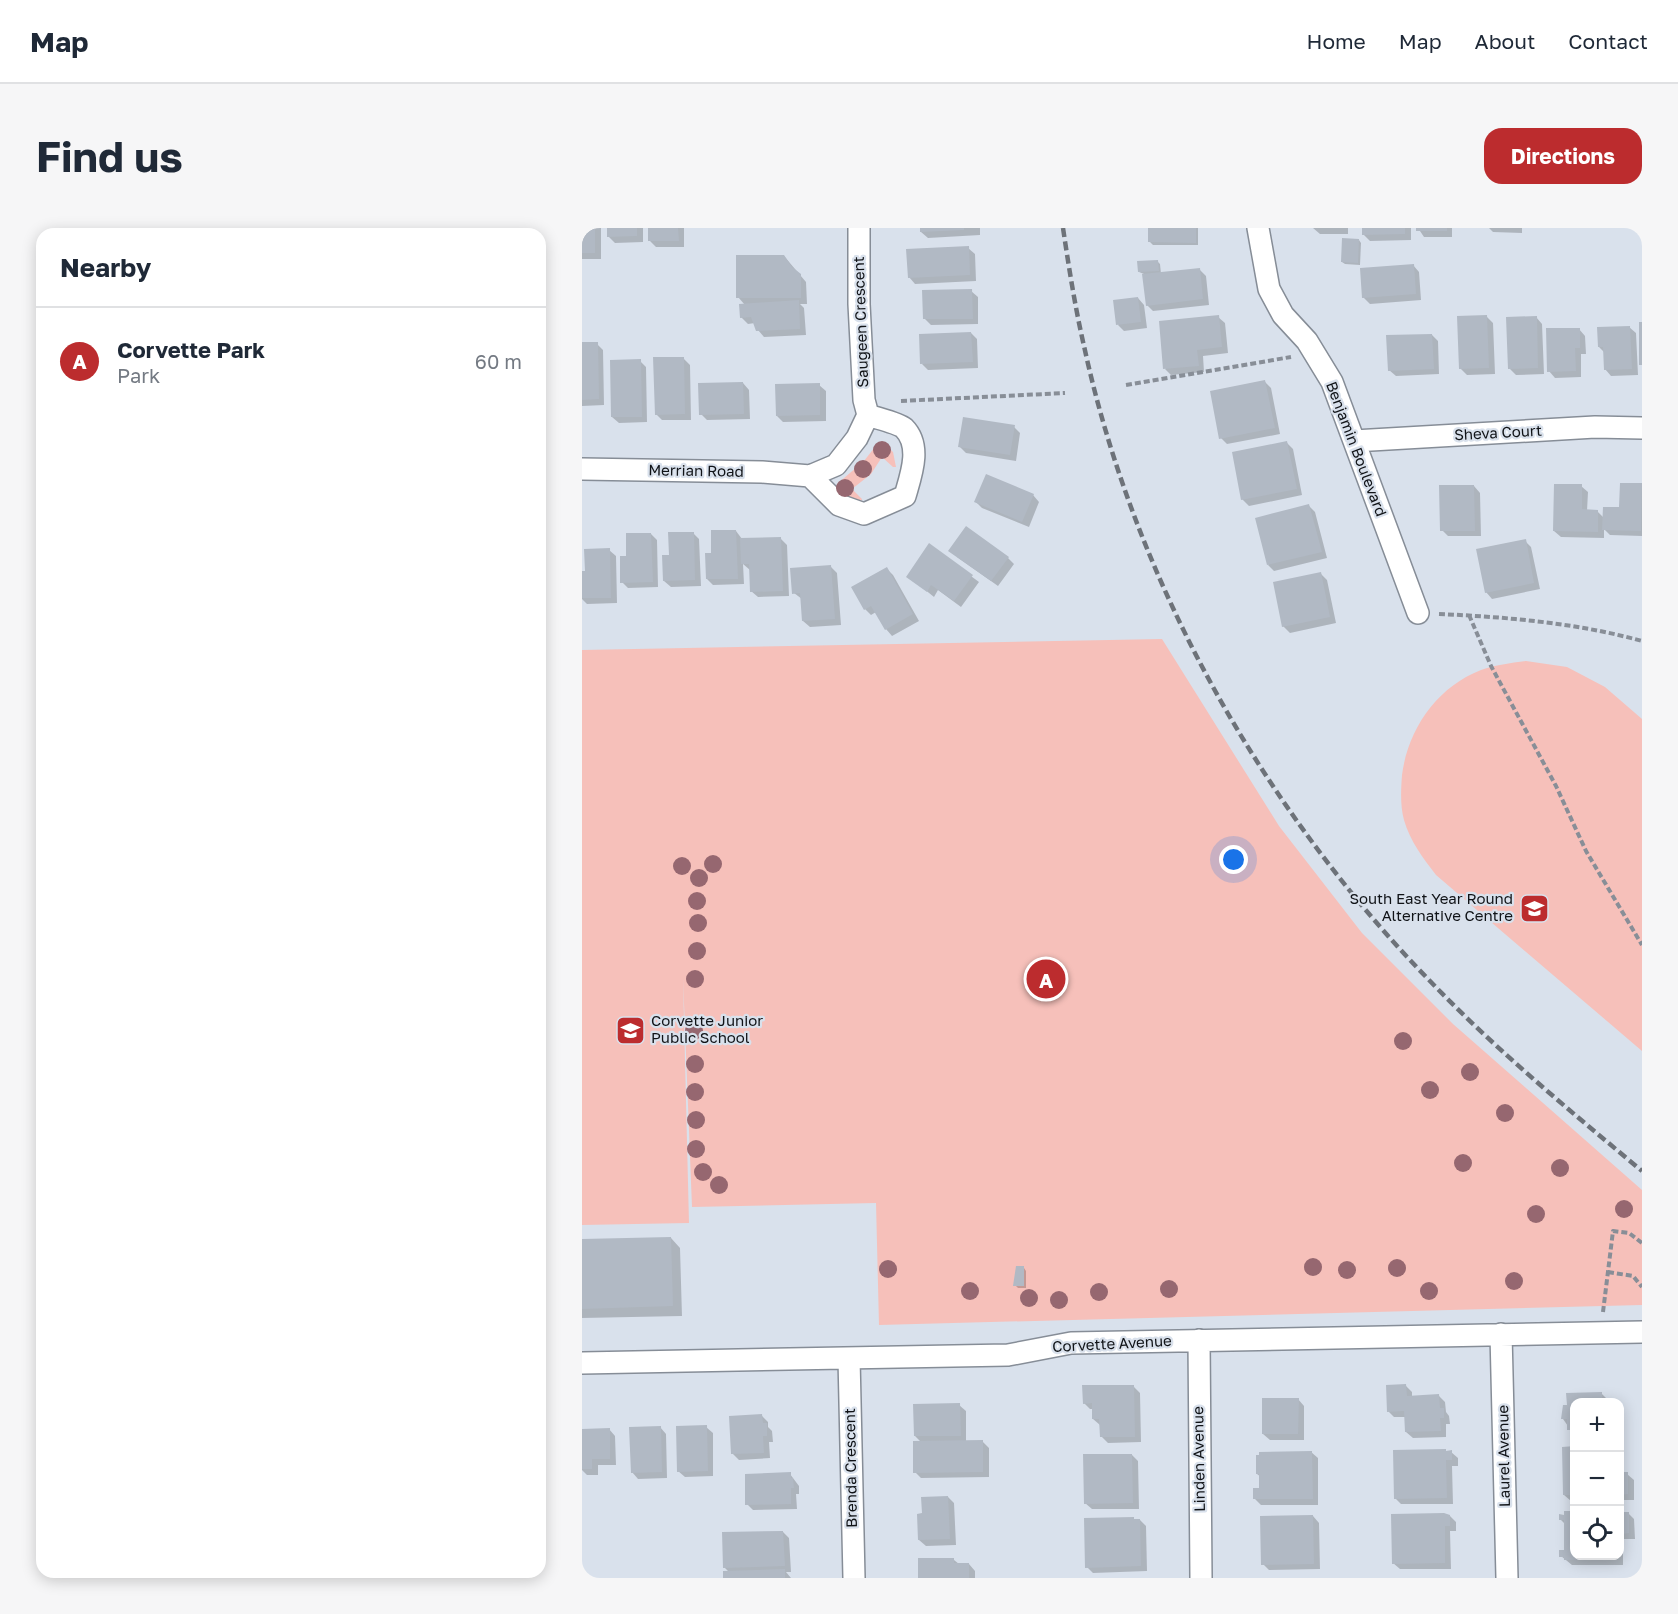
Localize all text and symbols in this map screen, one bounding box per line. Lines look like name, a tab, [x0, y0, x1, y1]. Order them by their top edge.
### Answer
text: Map	[30, 25, 88, 58]
text: Home	[1306, 28, 1366, 54]
text: Map	[1399, 28, 1442, 54]
text: About	[1475, 28, 1535, 54]
text: Contact	[1568, 28, 1648, 54]
button: Directions	[1484, 128, 1642, 184]
text: Find us	[36, 131, 183, 181]
text: Nearby	[60, 252, 151, 283]
street label: Saugeen Crescent	[849, 256, 871, 388]
text: Corvette Park	[117, 336, 265, 363]
text: A	[72, 349, 87, 373]
text: 60 m	[475, 349, 522, 373]
text: Park	[117, 363, 160, 387]
street label: Benjamin Boulevard	[1323, 379, 1391, 519]
street label: Sheva Court	[1454, 421, 1542, 443]
street label: Merrian Road	[648, 460, 744, 480]
your location	[1219, 845, 1248, 874]
place label: South East Year Round Alternative Centre	[1349, 889, 1513, 924]
school or university icon: South East Year Round Alternative Centre	[1518, 892, 1550, 924]
pin: A	[1026, 956, 1066, 1002]
place label: Corvette Junior Public School	[651, 1011, 763, 1046]
school or university icon: Corvette Junior Public School	[614, 1014, 646, 1046]
street label: Corvette Avenue	[1052, 1331, 1172, 1355]
map controls	[1570, 1398, 1624, 1560]
button: +	[1570, 1398, 1624, 1452]
street label: Laurel Avenue	[1493, 1404, 1513, 1507]
street label: Linden Avenue	[1188, 1406, 1208, 1512]
street label: Brenda Crescent	[840, 1408, 860, 1528]
button: −	[1570, 1452, 1624, 1506]
button: locate	[1570, 1506, 1624, 1560]

